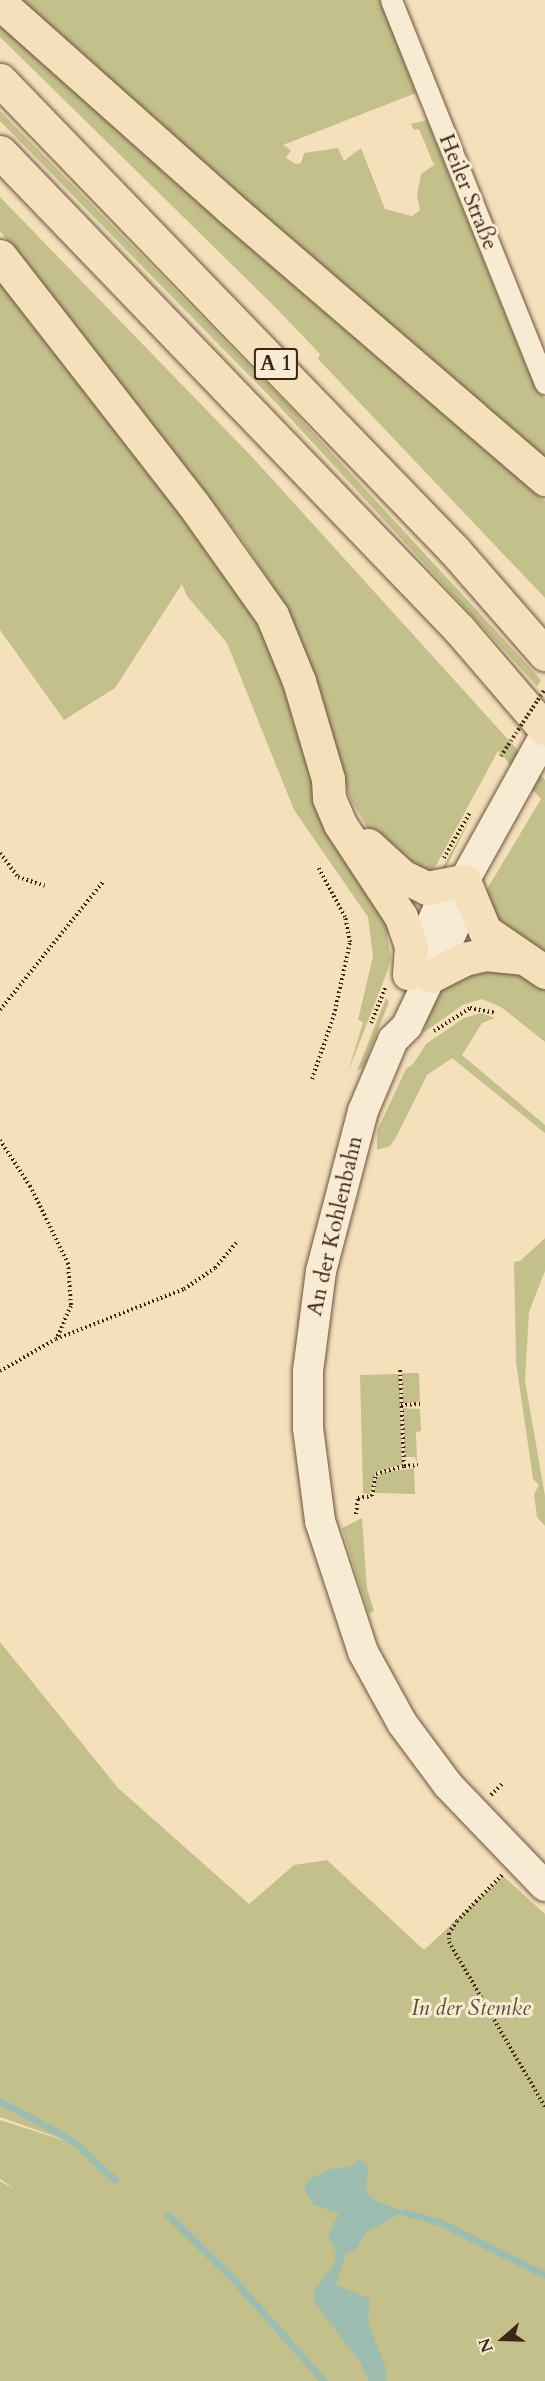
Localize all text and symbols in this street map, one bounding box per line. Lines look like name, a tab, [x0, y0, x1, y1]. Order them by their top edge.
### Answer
street label: Heiler Straße	[433, 130, 503, 254]
road number: A 1	[254, 346, 298, 382]
street label: An der Kohlenbahn	[301, 1133, 369, 1319]
park label: In der Stemke	[411, 1996, 531, 2022]
north arrow	[473, 2309, 533, 2369]
text: N	[473, 2335, 499, 2355]

